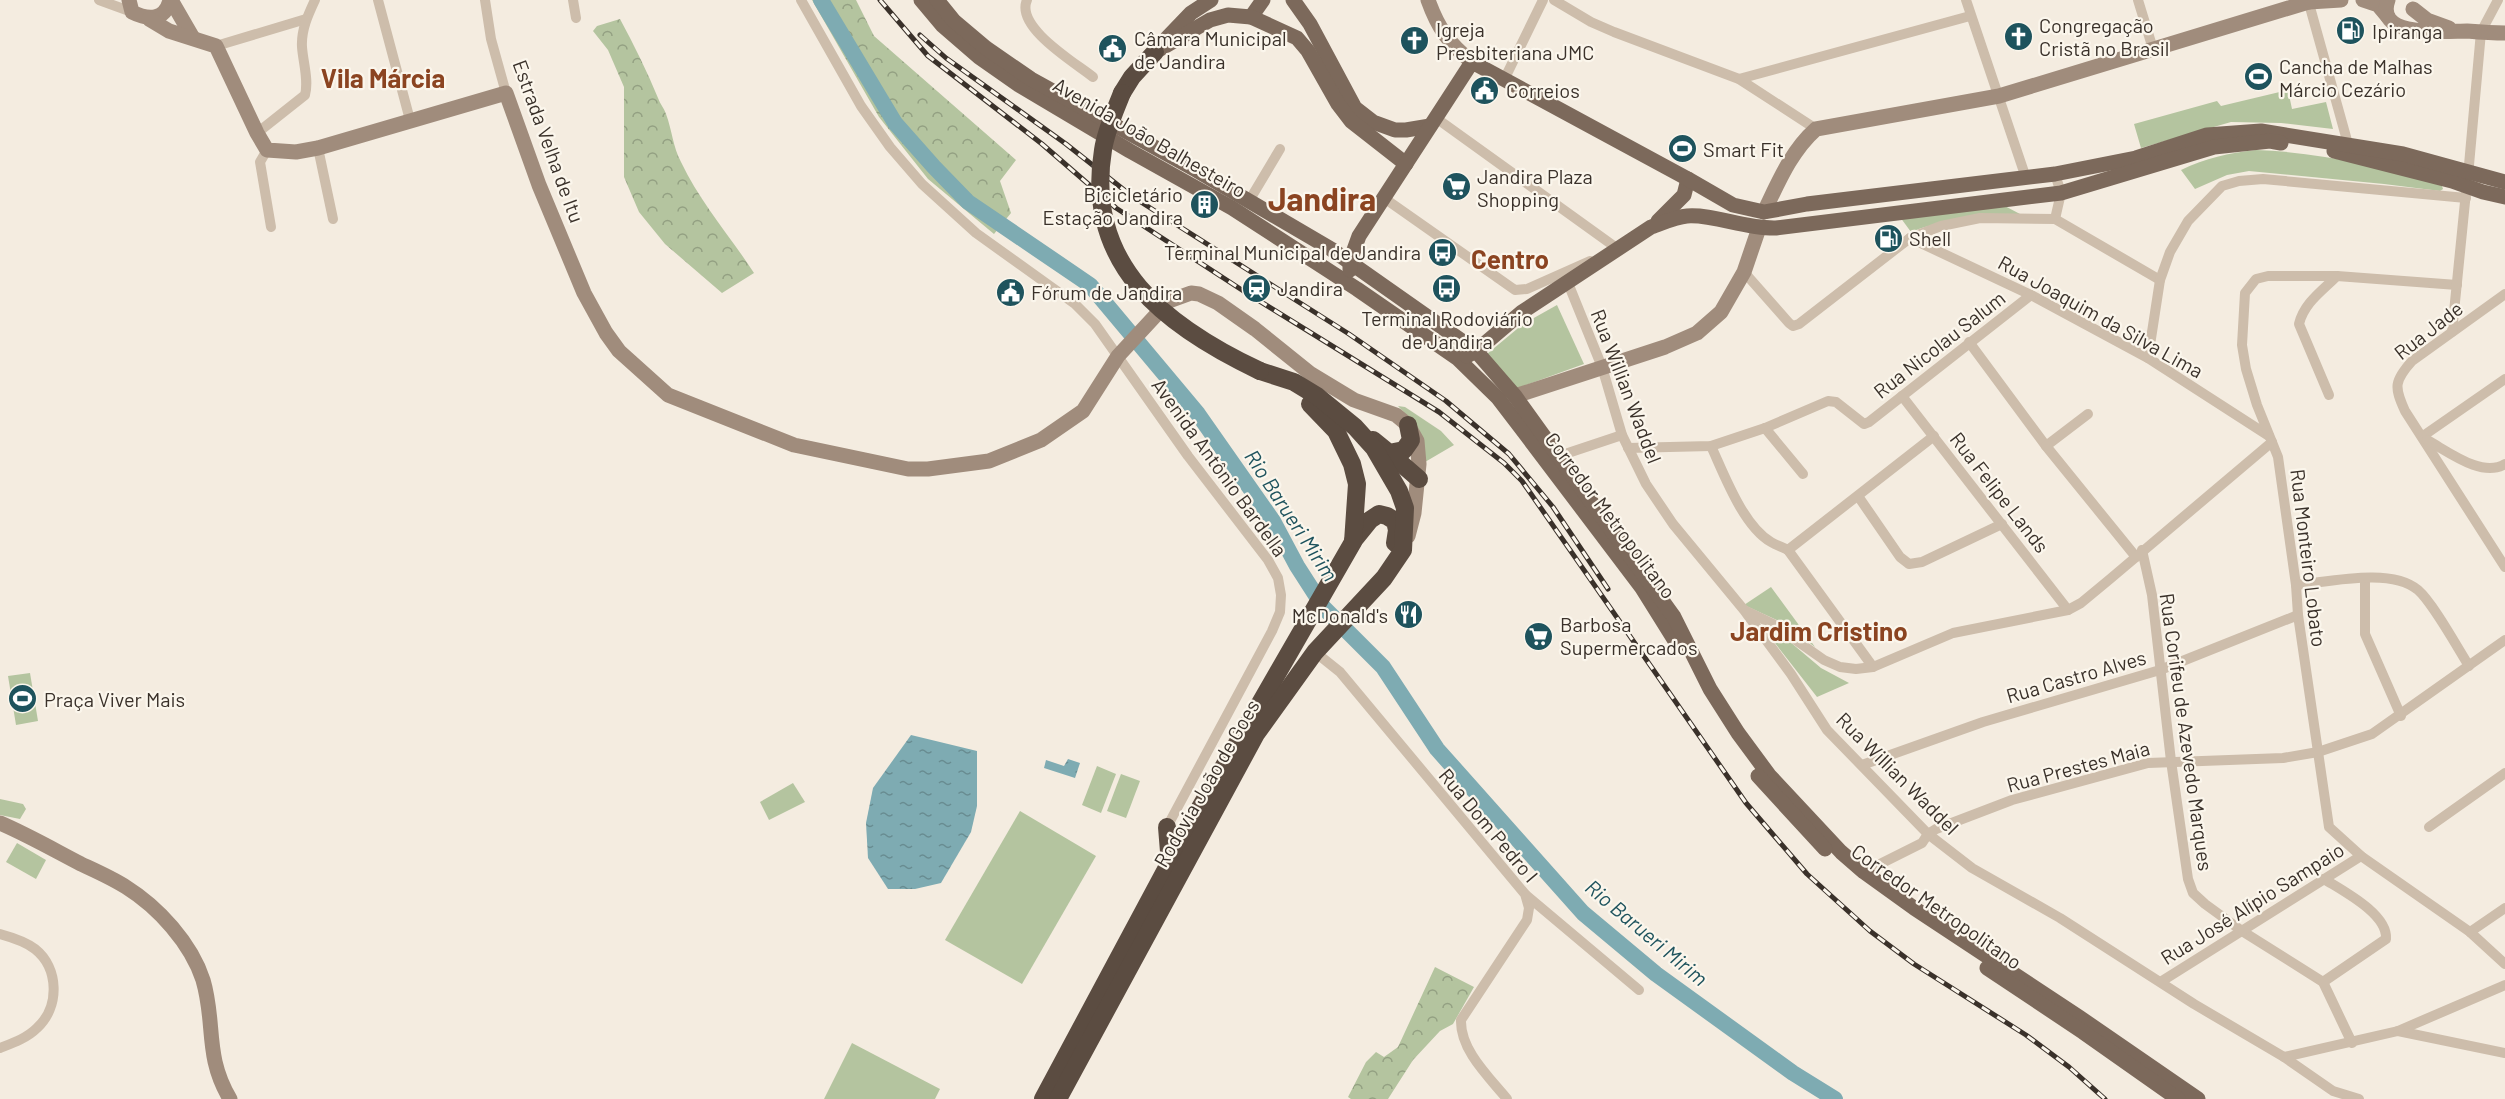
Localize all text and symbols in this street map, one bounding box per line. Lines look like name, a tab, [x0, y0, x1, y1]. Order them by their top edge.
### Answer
place label: Congregação Cristã no Brasil	[2039, 13, 2169, 60]
fuel station icon: Ipiranga	[2335, 15, 2367, 47]
place label: Igreja Presbiteriana JMC	[1436, 17, 1594, 64]
place label: Ipiranga	[2372, 19, 2442, 43]
church icon: Congregação Cristã no Brasil	[2002, 20, 2034, 52]
church icon: Igreja Presbiteriana JMC	[1399, 25, 1431, 57]
place label: Câmara Municipal de Jandira	[1134, 26, 1287, 73]
public building icon: Câmara Municipal de Jandira	[1097, 33, 1129, 65]
place label: Cancha de Malhas Márcio Cezário	[2279, 54, 2433, 101]
street label: Estrada Velha de Itu	[508, 56, 590, 226]
sports icon: Cancha de Malhas Márcio Cezário	[2242, 61, 2274, 93]
district label: Vila Márcia	[321, 62, 445, 93]
street label: Avenida João Balhesteiro	[1049, 72, 1251, 202]
public building icon: Correios	[1469, 74, 1501, 106]
place label: Correios	[1506, 78, 1580, 102]
sports icon: Smart Fit	[1666, 133, 1698, 165]
place label: Smart Fit	[1703, 137, 1784, 161]
place label: Jandira Plaza Shopping	[1477, 164, 1593, 211]
supermarket icon: Jandira Plaza Shopping	[1440, 171, 1472, 203]
district label: Jandira	[1268, 179, 1376, 217]
place label: Bicicletário Estação Jandira	[1043, 182, 1183, 229]
building icon: Bicicletário Estação Jandira	[1188, 189, 1220, 221]
fuel station icon: Shell	[1872, 222, 1904, 254]
place label: Shell	[1909, 226, 1951, 250]
bus stop icon: Terminal Municipal de Jandira	[1426, 236, 1458, 268]
place label: Terminal Municipal de Jandira	[1164, 240, 1421, 264]
district label: Centro	[1471, 243, 1549, 274]
street label: Rua Joaquim da Silva Lima	[1994, 250, 2208, 382]
station icon: Jandira	[1240, 272, 1272, 304]
bus stop icon: Terminal Rodoviário de Jandira	[1431, 272, 1463, 304]
public building icon: Fórum de Jandira	[994, 276, 1026, 308]
place label: Jandira	[1277, 276, 1343, 300]
place label: Fórum de Jandira	[1031, 280, 1182, 304]
street label: Rua Nicolau Salum	[1868, 285, 2010, 403]
street label: Rua Jade	[2389, 296, 2467, 364]
place label: Terminal Rodoviário de Jandira	[1361, 306, 1533, 353]
street label: Rua Willian Waddel	[1587, 306, 1667, 466]
street label: Avenida Antônio Bardella	[1147, 373, 1293, 561]
street label: Corredor Metropolitano	[1541, 427, 1681, 603]
street label: Rua Felipe Lands	[1945, 427, 2055, 557]
water label: Rio Barueri Mirim	[1240, 445, 1344, 585]
street label: Rua Monteiro Lobato	[2286, 468, 2332, 648]
street label: Rua Corifeu de Azevedo Marques	[2156, 592, 2218, 872]
restaurant icon: McDonald's	[1393, 599, 1425, 631]
place label: McDonald's	[1292, 603, 1388, 627]
place label: Barbosa Supermercados	[1560, 612, 1698, 659]
district label: Jardim Cristino	[1730, 615, 1908, 646]
supermarket icon: Barbosa Supermercados	[1523, 620, 1555, 652]
street label: Rua Castro Alves	[2003, 645, 2149, 707]
sports icon: Praça Viver Mais	[7, 683, 39, 715]
place label: Praça Viver Mais	[44, 687, 185, 711]
street label: Rodovia João de Goes	[1148, 695, 1264, 871]
street label: Rua Willian Waddel	[1832, 707, 1964, 839]
street label: Rua Prestes Maia	[2004, 735, 2152, 797]
street label: Rua Dom Pedro I	[1434, 763, 1544, 887]
street label: Rua José Alípio Sampaio	[2156, 837, 2348, 969]
street label: Corredor Metropolitano	[1847, 838, 2027, 974]
water label: Rio Barueri Mirim	[1581, 874, 1713, 990]

